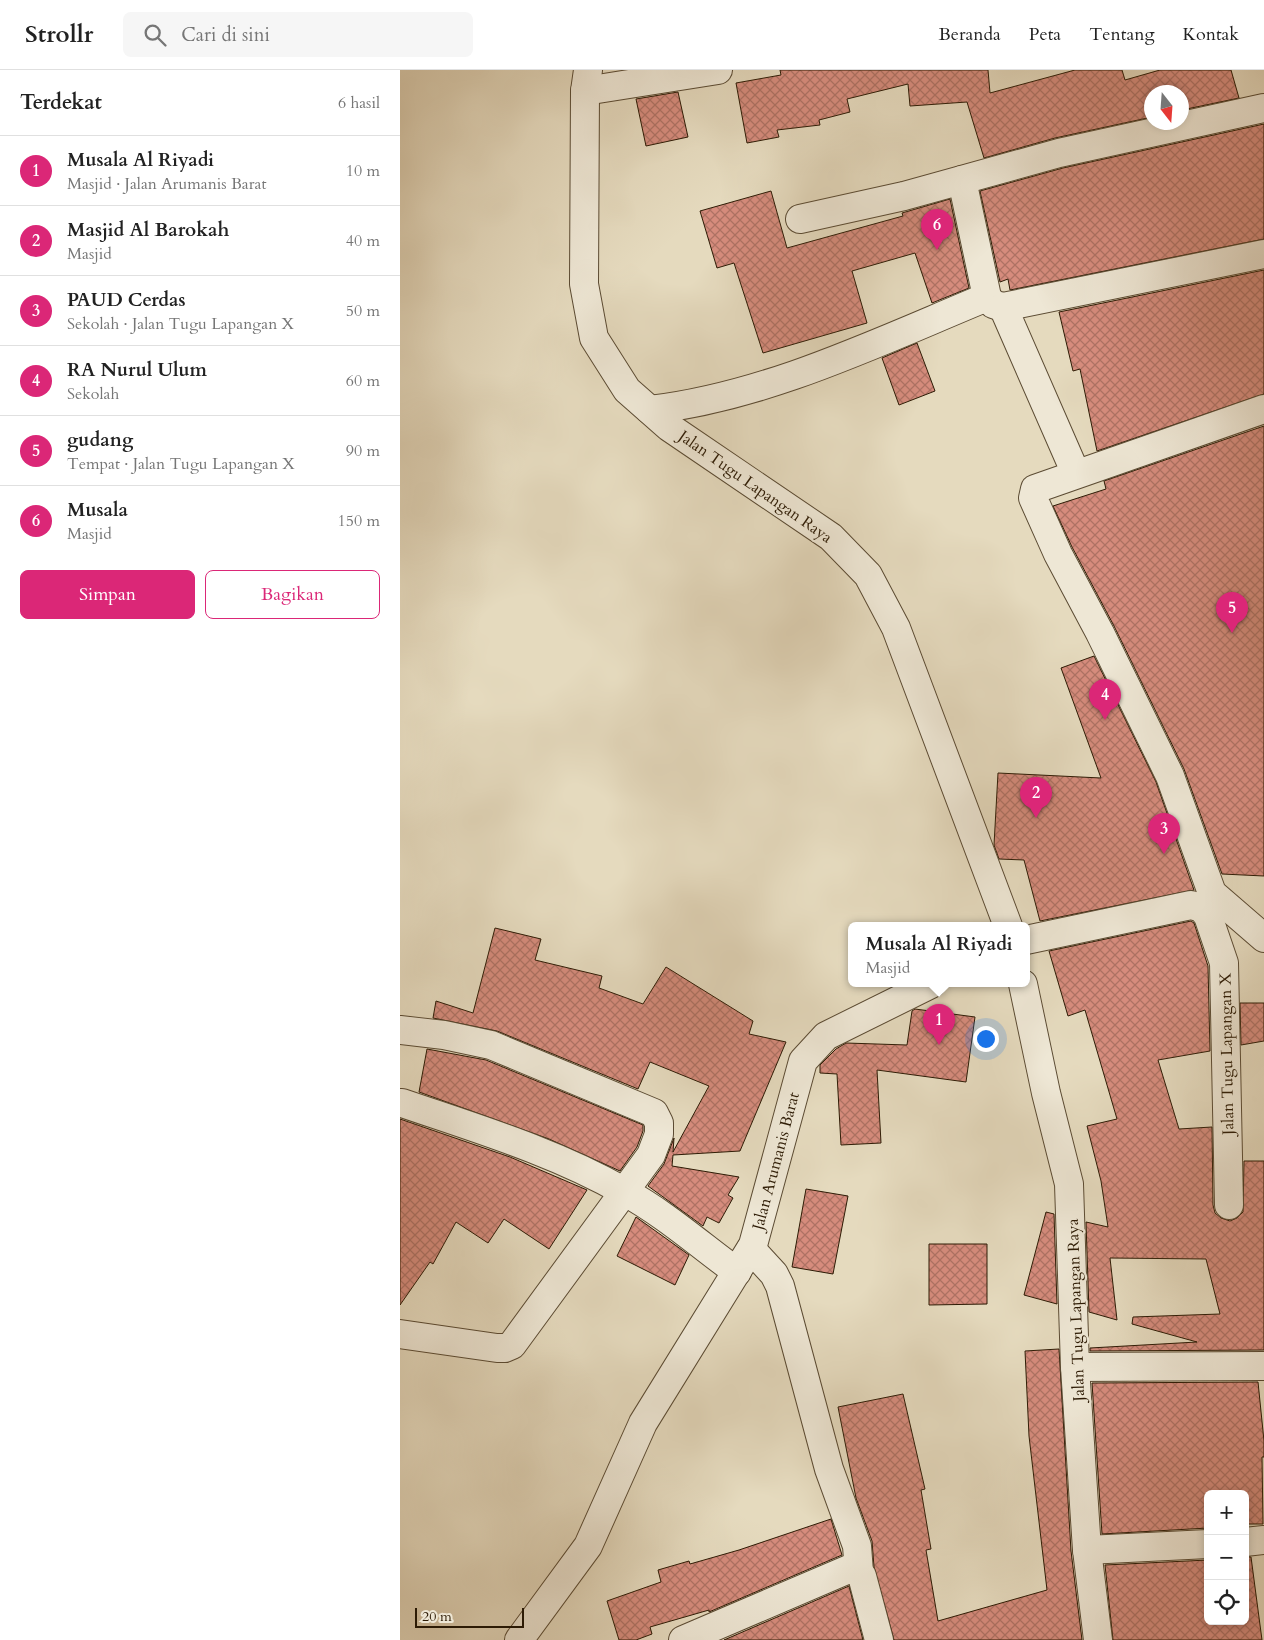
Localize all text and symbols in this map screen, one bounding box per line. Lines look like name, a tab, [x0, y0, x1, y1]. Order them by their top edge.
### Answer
search box	[123, 12, 473, 57]
text: Strollr	[25, 18, 93, 51]
icon: search	[141, 21, 169, 49]
text: Cari di sini	[181, 22, 270, 48]
text: Beranda	[939, 22, 1001, 47]
text: Peta	[1029, 22, 1061, 47]
text: Tentang	[1089, 22, 1155, 47]
text: Kontak	[1183, 22, 1239, 47]
north arrow	[1144, 85, 1189, 130]
text: Terdekat	[20, 88, 102, 117]
text: 6 hasil	[338, 92, 380, 114]
text: Musala Al Riyadi	[67, 147, 214, 173]
text: 1	[32, 160, 40, 182]
text: 10 m	[346, 160, 380, 182]
text: Masjid · Jalan Arumanis Barat	[67, 173, 267, 195]
pin: 6	[921, 209, 953, 250]
text: Masjid Al Barokah	[67, 217, 229, 243]
text: 2	[32, 230, 40, 252]
text: 40 m	[346, 230, 380, 252]
text: Masjid	[67, 243, 112, 265]
text: PAUD Cerdas	[67, 287, 185, 313]
text: 3	[32, 300, 40, 322]
text: 50 m	[346, 300, 380, 322]
text: Sekolah · Jalan Tugu Lapangan X	[67, 313, 294, 335]
text: RA Nurul Ulum	[67, 357, 207, 383]
text: 4	[32, 370, 40, 392]
text: 60 m	[346, 370, 380, 392]
text: Sekolah	[67, 383, 119, 405]
street label: Jalan Tugu Lapangan Raya	[673, 424, 837, 548]
text: gudang	[67, 427, 133, 453]
text: 5	[32, 440, 40, 462]
text: 90 m	[346, 440, 380, 462]
text: Tempat · Jalan Tugu Lapangan X	[67, 453, 295, 475]
text: Musala	[67, 497, 128, 523]
text: 6	[32, 510, 40, 532]
text: 150 m	[338, 510, 380, 532]
text: Masjid	[67, 523, 112, 545]
button: Simpan	[20, 570, 195, 619]
button: Bagikan	[205, 570, 380, 619]
pin: 5	[1216, 592, 1248, 633]
pin: 4	[1089, 679, 1121, 720]
pin: 2	[1020, 777, 1052, 818]
pin: 3	[1148, 813, 1180, 854]
popup	[848, 922, 1030, 987]
text: Musala Al Riyadi	[865, 931, 1013, 957]
text: Masjid	[865, 957, 910, 979]
street label: Jalan Tugu Lapangan X	[1215, 972, 1239, 1137]
pin: 1	[923, 1004, 955, 1045]
your location	[973, 1026, 999, 1052]
street label: Jalan Arumanis Barat	[746, 1090, 805, 1235]
street label: Jalan Tugu Lapangan Raya	[1062, 1218, 1090, 1404]
map controls	[1204, 1490, 1249, 1625]
button: +	[1204, 1490, 1249, 1535]
button: −	[1204, 1535, 1249, 1580]
button: locate	[1204, 1580, 1249, 1625]
scale bar	[415, 1605, 524, 1628]
text: 20 m	[422, 1607, 452, 1626]

